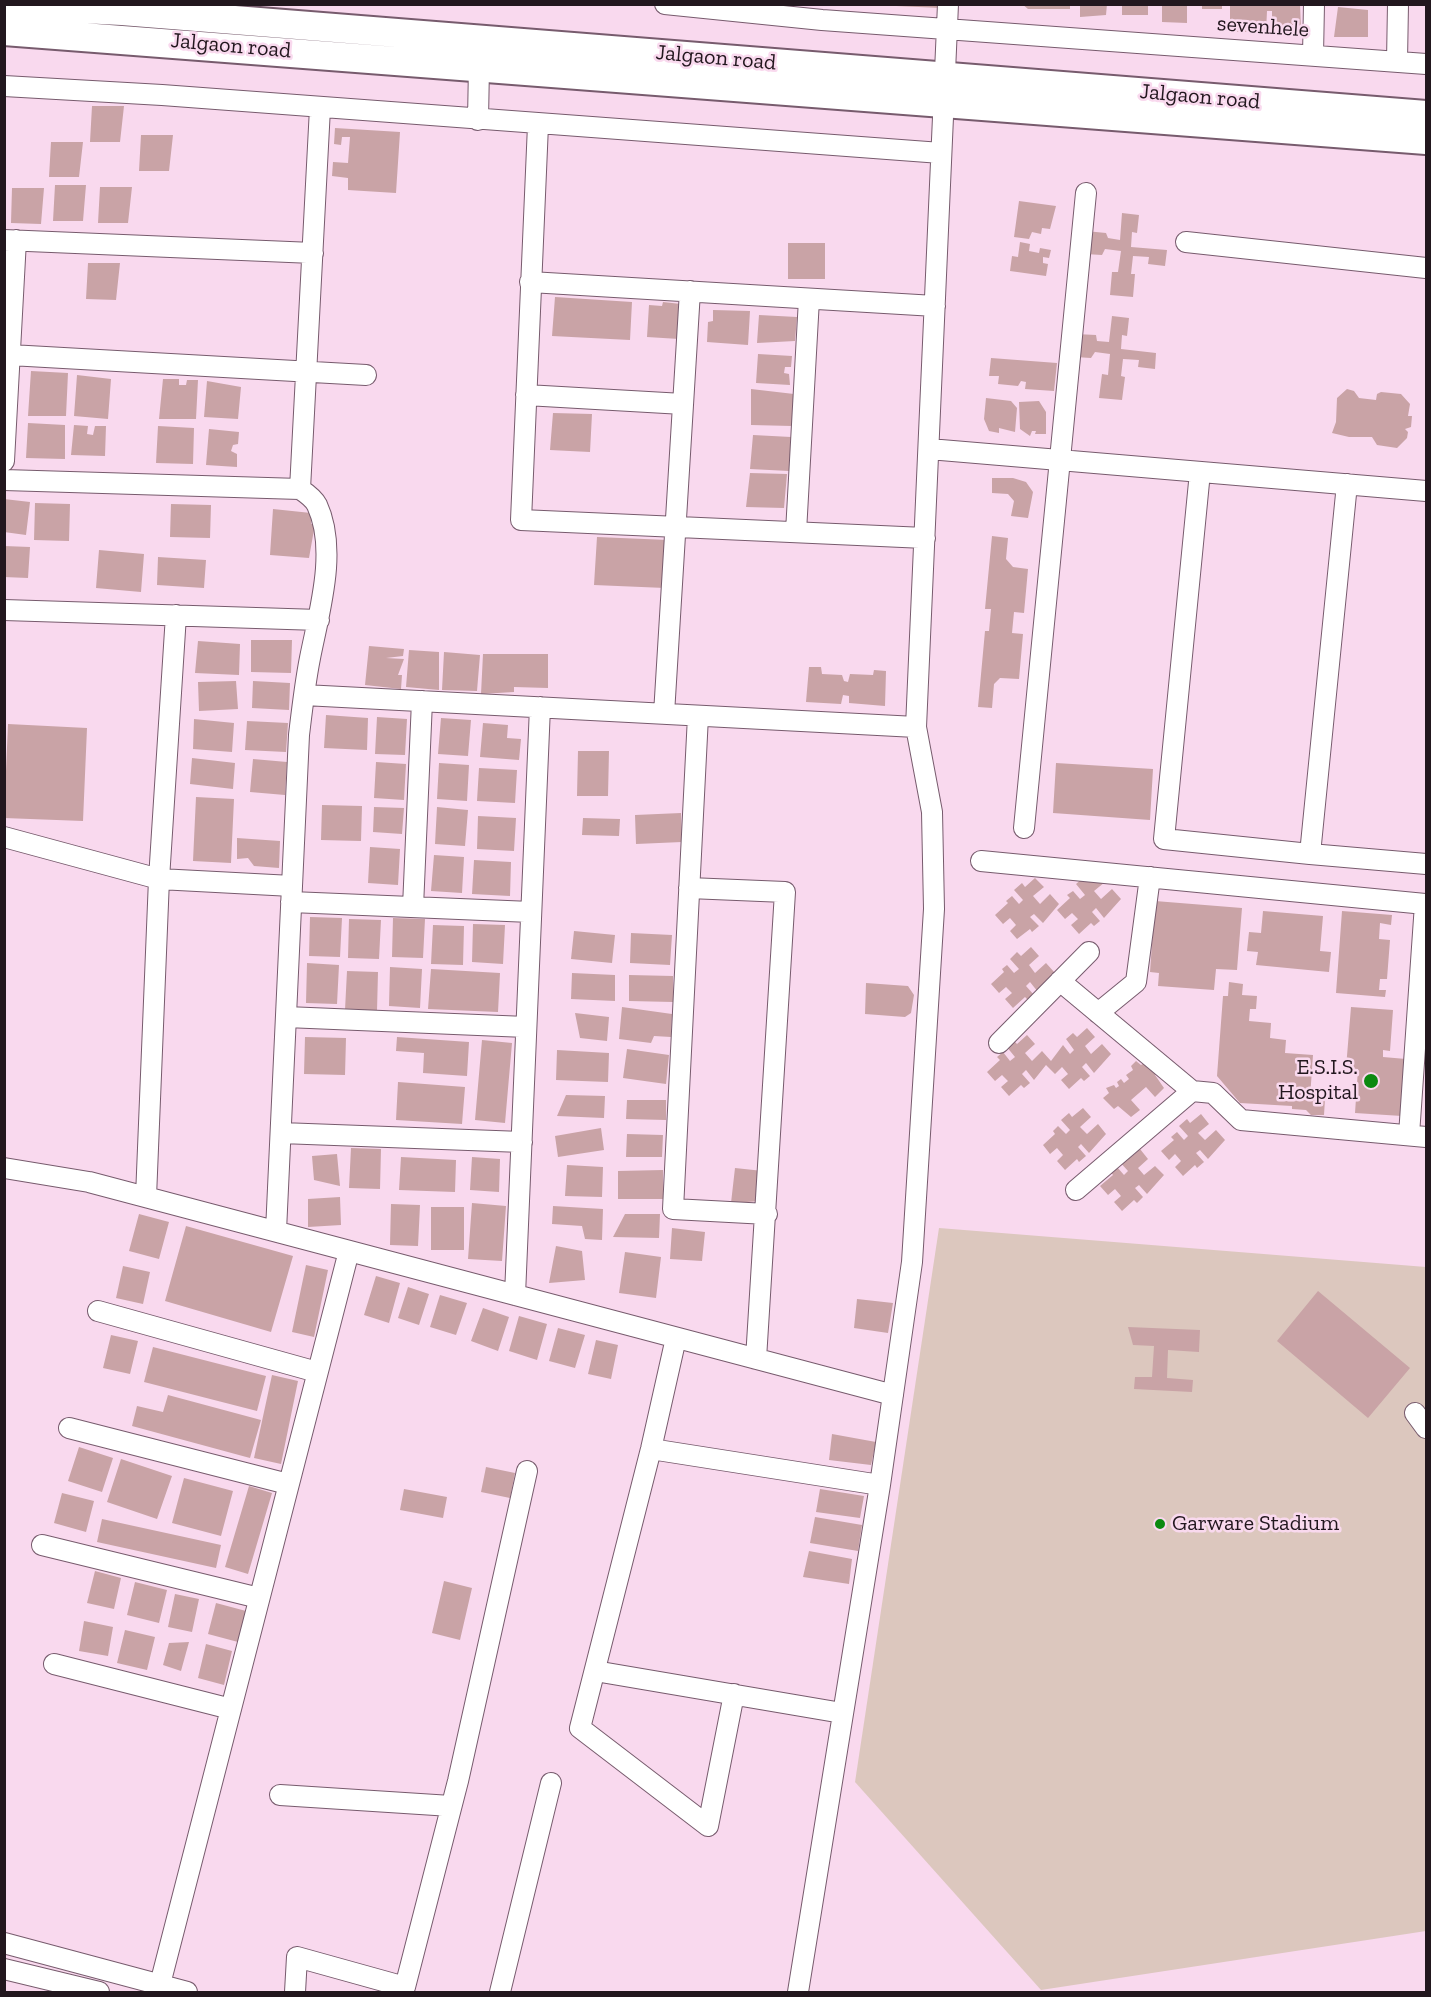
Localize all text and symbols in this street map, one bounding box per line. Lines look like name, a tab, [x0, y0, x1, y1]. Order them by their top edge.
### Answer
street label: sevenhele	[1216, 11, 1310, 43]
street label: Jalgaon road	[170, 28, 292, 64]
street label: Jalgaon road	[655, 40, 777, 76]
street label: Jalgaon road	[1139, 79, 1261, 115]
place label: E.S.I.S. Hospital	[1278, 1055, 1358, 1106]
marker: E.S.I.S. Hospital	[1362, 1072, 1380, 1090]
place label: Garware Stadium	[1172, 1511, 1339, 1537]
marker: Garware Stadium	[1153, 1517, 1167, 1531]

